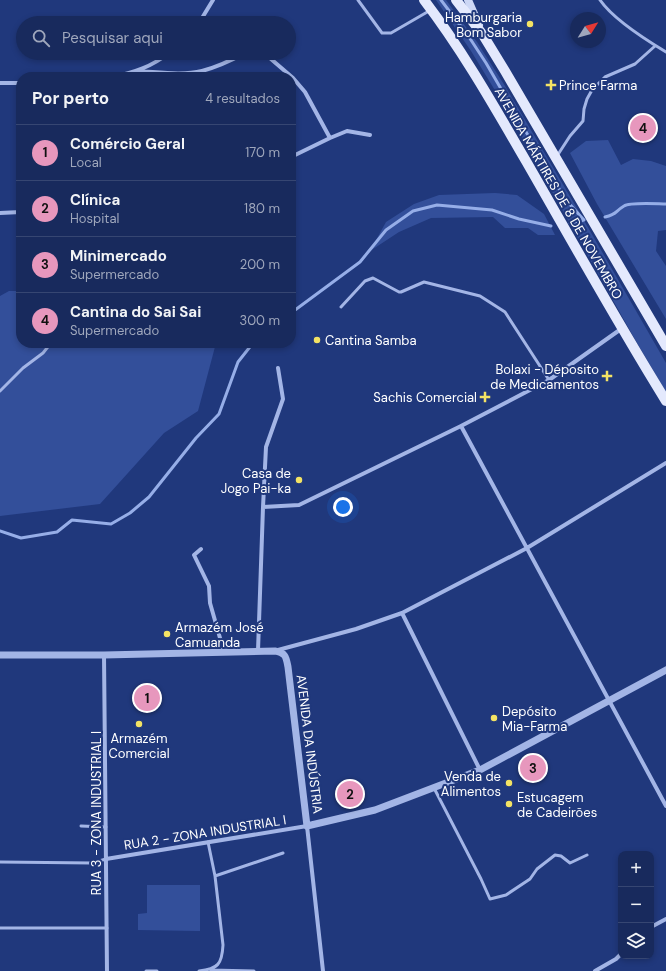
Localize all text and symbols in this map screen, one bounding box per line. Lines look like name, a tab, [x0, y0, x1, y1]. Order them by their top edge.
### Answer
place label: Hamburgaria Bom Sabor	[445, 9, 522, 41]
north arrow	[570, 12, 606, 48]
search box	[16, 16, 296, 60]
marker: Hamburgaria Bom Sabor	[525, 19, 535, 29]
icon: search	[30, 27, 52, 49]
text: Pesquisar aqui	[62, 28, 163, 48]
place label: Prince Farma	[559, 77, 637, 94]
marker: Prince Farma	[546, 80, 556, 90]
street label: AVENIDA MÁRTIRES DE 8 DE NOVEMBRO	[491, 84, 627, 302]
text: Por perto	[32, 87, 109, 109]
text: 4 resultados	[205, 90, 280, 107]
pin: 4	[630, 113, 656, 143]
text: Comércio Geral	[70, 134, 185, 154]
text: 1	[43, 144, 47, 161]
text: 170 m	[245, 144, 280, 161]
text: Local	[70, 154, 102, 171]
text: Clínica	[70, 190, 120, 210]
text: 2	[41, 200, 49, 217]
text: 180 m	[244, 200, 280, 217]
text: Hospital	[70, 210, 119, 227]
text: Minimercado	[70, 246, 167, 266]
text: 3	[41, 256, 49, 273]
text: 200 m	[240, 256, 280, 273]
text: Supermercado	[70, 266, 159, 283]
text: Cantina do Sai Sai	[70, 302, 201, 322]
text: 4	[41, 312, 49, 329]
text: 300 m	[239, 312, 280, 329]
text: Supermercado	[70, 322, 159, 339]
place label: Cantina Samba	[325, 332, 416, 349]
marker: Cantina Samba	[312, 335, 322, 345]
place label: Bolaxi - Déposito de Medicamentos	[490, 361, 599, 393]
marker: Bolaxi - Déposito de Medicamentos	[602, 371, 612, 381]
place label: Sachis Comercial	[373, 389, 477, 406]
marker: Sachis Comercial	[480, 392, 490, 402]
place label: Casa de Jogo Pai-ka	[221, 465, 291, 497]
marker: Casa de Jogo Pai-ka	[294, 475, 304, 485]
your location	[333, 497, 353, 517]
place label: Armazém José Camuanda	[175, 619, 264, 651]
marker: Armazém José Camuanda	[162, 629, 172, 639]
street label: AVENIDA DA INDÚSTRIA	[293, 674, 327, 815]
pin: 1	[134, 683, 160, 713]
place label: Depósito Mia-Farma	[502, 703, 567, 735]
marker: Depósito Mia-Farma	[489, 713, 499, 723]
marker: Armazém Comercial	[134, 719, 144, 729]
place label: Armazém Comercial	[108, 730, 170, 762]
street label: RUA 3 - ZONA INDUSTRIAL I	[88, 731, 105, 895]
pin: 3	[520, 753, 546, 783]
place label: Venda de Alimentos	[441, 768, 501, 800]
marker: Venda de Alimentos	[504, 778, 514, 788]
pin: 2	[337, 779, 363, 809]
place label: Estucagem de Cadeirões	[517, 789, 597, 821]
marker: Estucagem de Cadeirões	[504, 799, 514, 809]
street label: RUA 2 - ZONA INDUSTRIAL I	[123, 811, 287, 854]
map controls	[618, 851, 654, 959]
button: +	[618, 851, 654, 887]
button: −	[618, 887, 654, 923]
button: layers	[618, 923, 654, 959]

